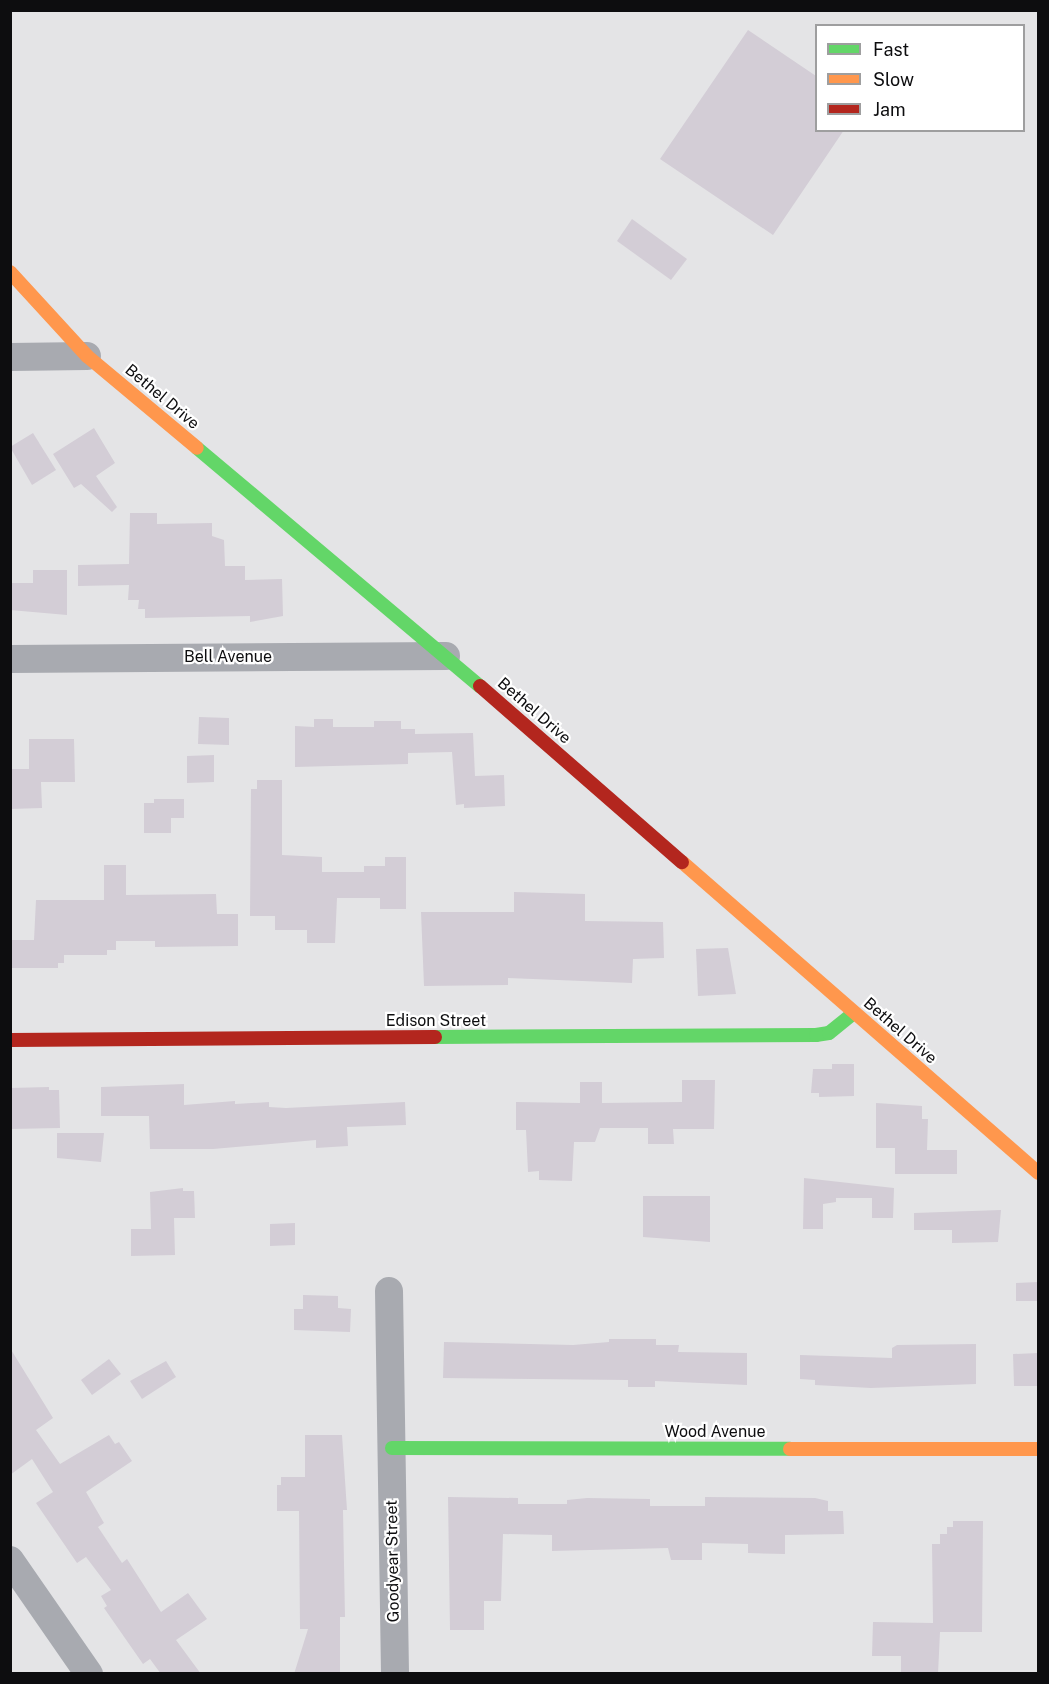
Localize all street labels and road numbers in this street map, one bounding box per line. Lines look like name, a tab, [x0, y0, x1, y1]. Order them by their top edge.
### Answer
street label: Bethel Drive	[121, 360, 203, 434]
street label: Bell Avenue	[184, 647, 272, 667]
street label: Bethel Drive	[493, 674, 575, 748]
street label: Bethel Drive	[859, 994, 941, 1068]
street label: Edison Street	[386, 1011, 486, 1031]
street label: Wood Avenue	[664, 1422, 766, 1442]
street label: Goodyear Street	[382, 1500, 404, 1622]

